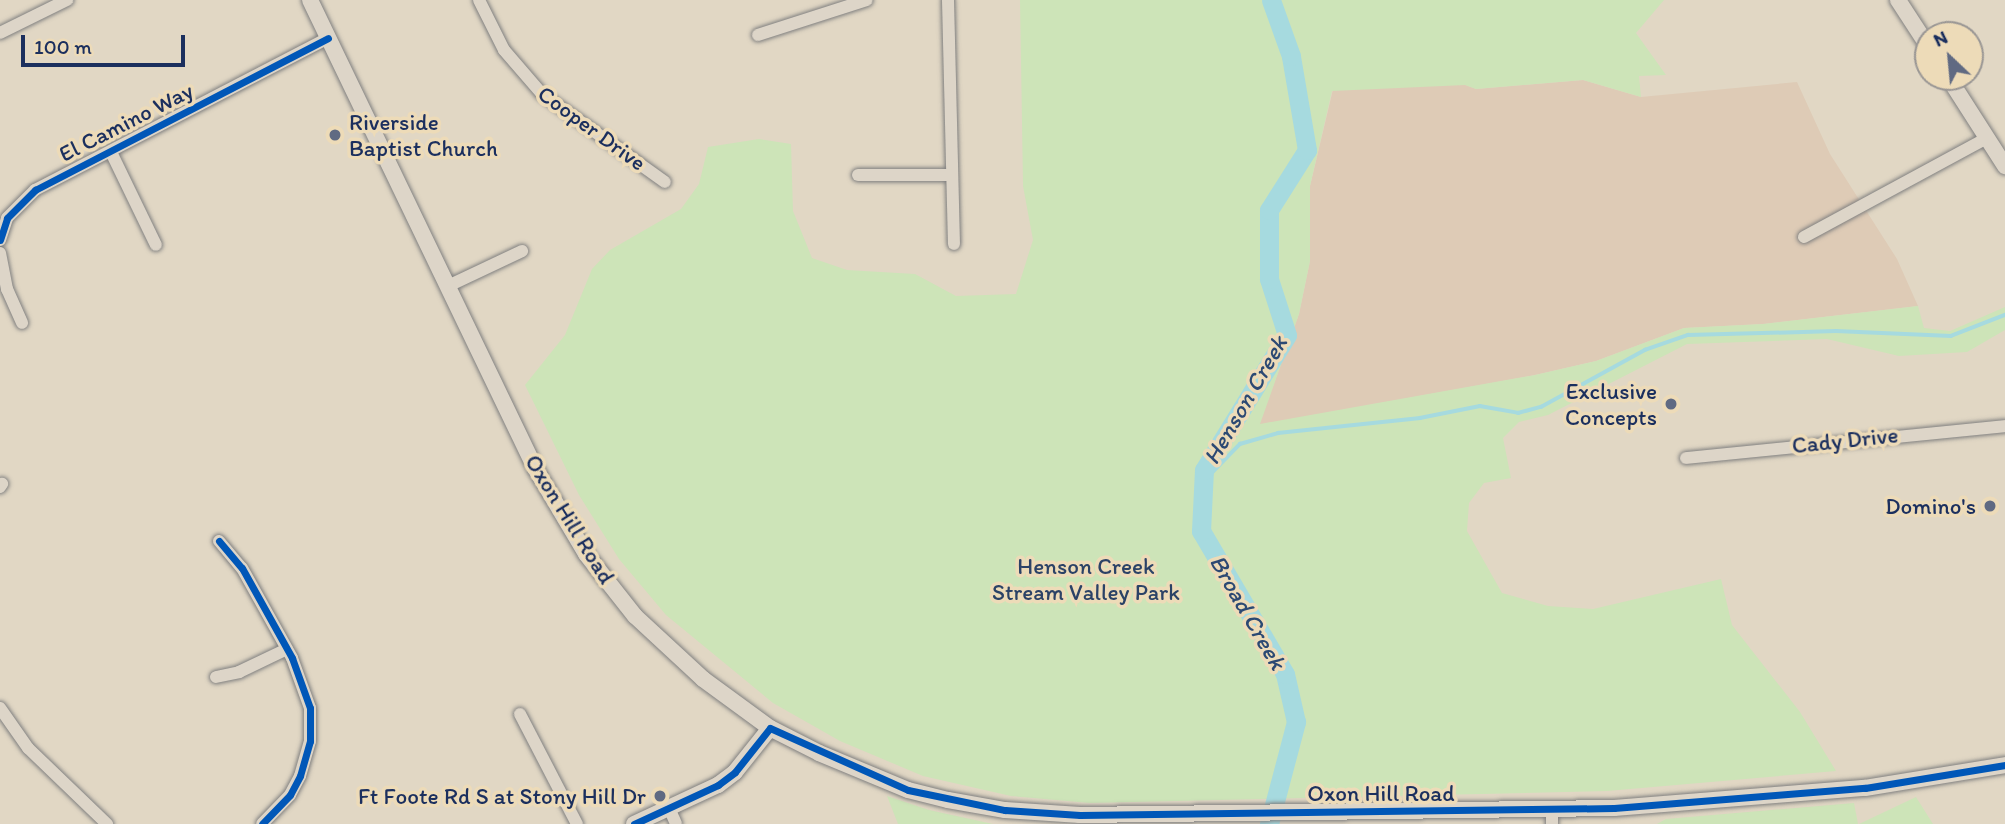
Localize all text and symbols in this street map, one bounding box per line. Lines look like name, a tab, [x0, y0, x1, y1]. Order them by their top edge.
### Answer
scale bar	[24, 21, 189, 65]
north arrow	[1914, 21, 1984, 91]
text: N	[1930, 25, 1951, 52]
text: 100 m	[34, 34, 92, 59]
street label: El Camino Way	[54, 76, 198, 168]
street label: Cooper Drive	[532, 79, 652, 177]
place label: Riverside Baptist Church	[349, 108, 498, 162]
marker: Riverside Baptist Church	[327, 127, 343, 143]
water label: Henson Creek	[1197, 331, 1293, 469]
place label: Exclusive Concepts	[1565, 377, 1657, 431]
marker: Exclusive Concepts	[1663, 396, 1679, 412]
street label: Cady Drive	[1790, 421, 1900, 459]
street label: Oxon Hill Road	[519, 450, 621, 588]
place label: Domino's	[1885, 492, 1976, 520]
marker: Domino's	[1982, 498, 1998, 514]
water label: Broad Creek	[1204, 550, 1292, 674]
park label: Henson Creek Stream Valley Park	[993, 552, 1179, 606]
street label: Oxon Hill Road	[1308, 779, 1454, 807]
place label: Ft Foote Rd S at Stony Hill Dr	[360, 782, 646, 810]
marker: Ft Foote Rd S at Stony Hill Dr	[652, 788, 668, 804]

